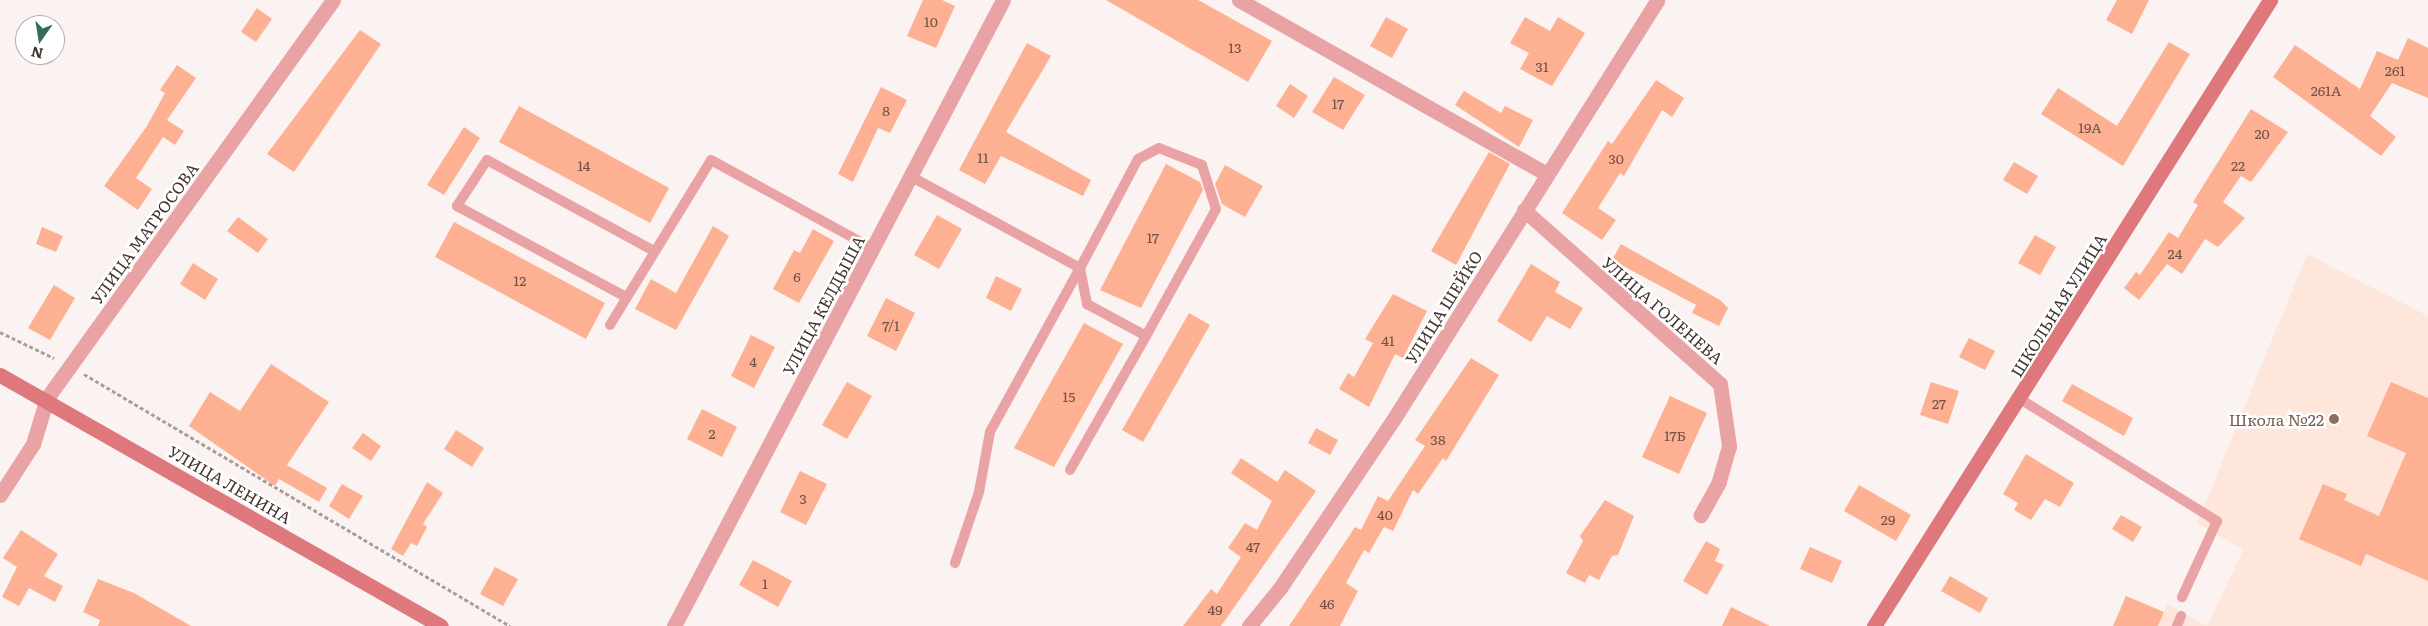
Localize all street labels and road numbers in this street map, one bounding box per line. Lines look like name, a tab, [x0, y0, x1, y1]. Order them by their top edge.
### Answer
street label: УЛИЦА МАТРОСОВА	[86, 159, 202, 307]
street label: ШКОЛЬНАЯ УЛИЦА	[2006, 230, 2110, 380]
street label: УЛИЦА КЕЛДЫША	[778, 232, 868, 378]
street label: УЛИЦА ШЕЙКО	[1400, 247, 1486, 367]
street label: УЛИЦА ГОЛЕНЕВА	[1599, 252, 1727, 368]
street label: УЛИЦА ЛЕНИНА	[165, 441, 295, 527]

